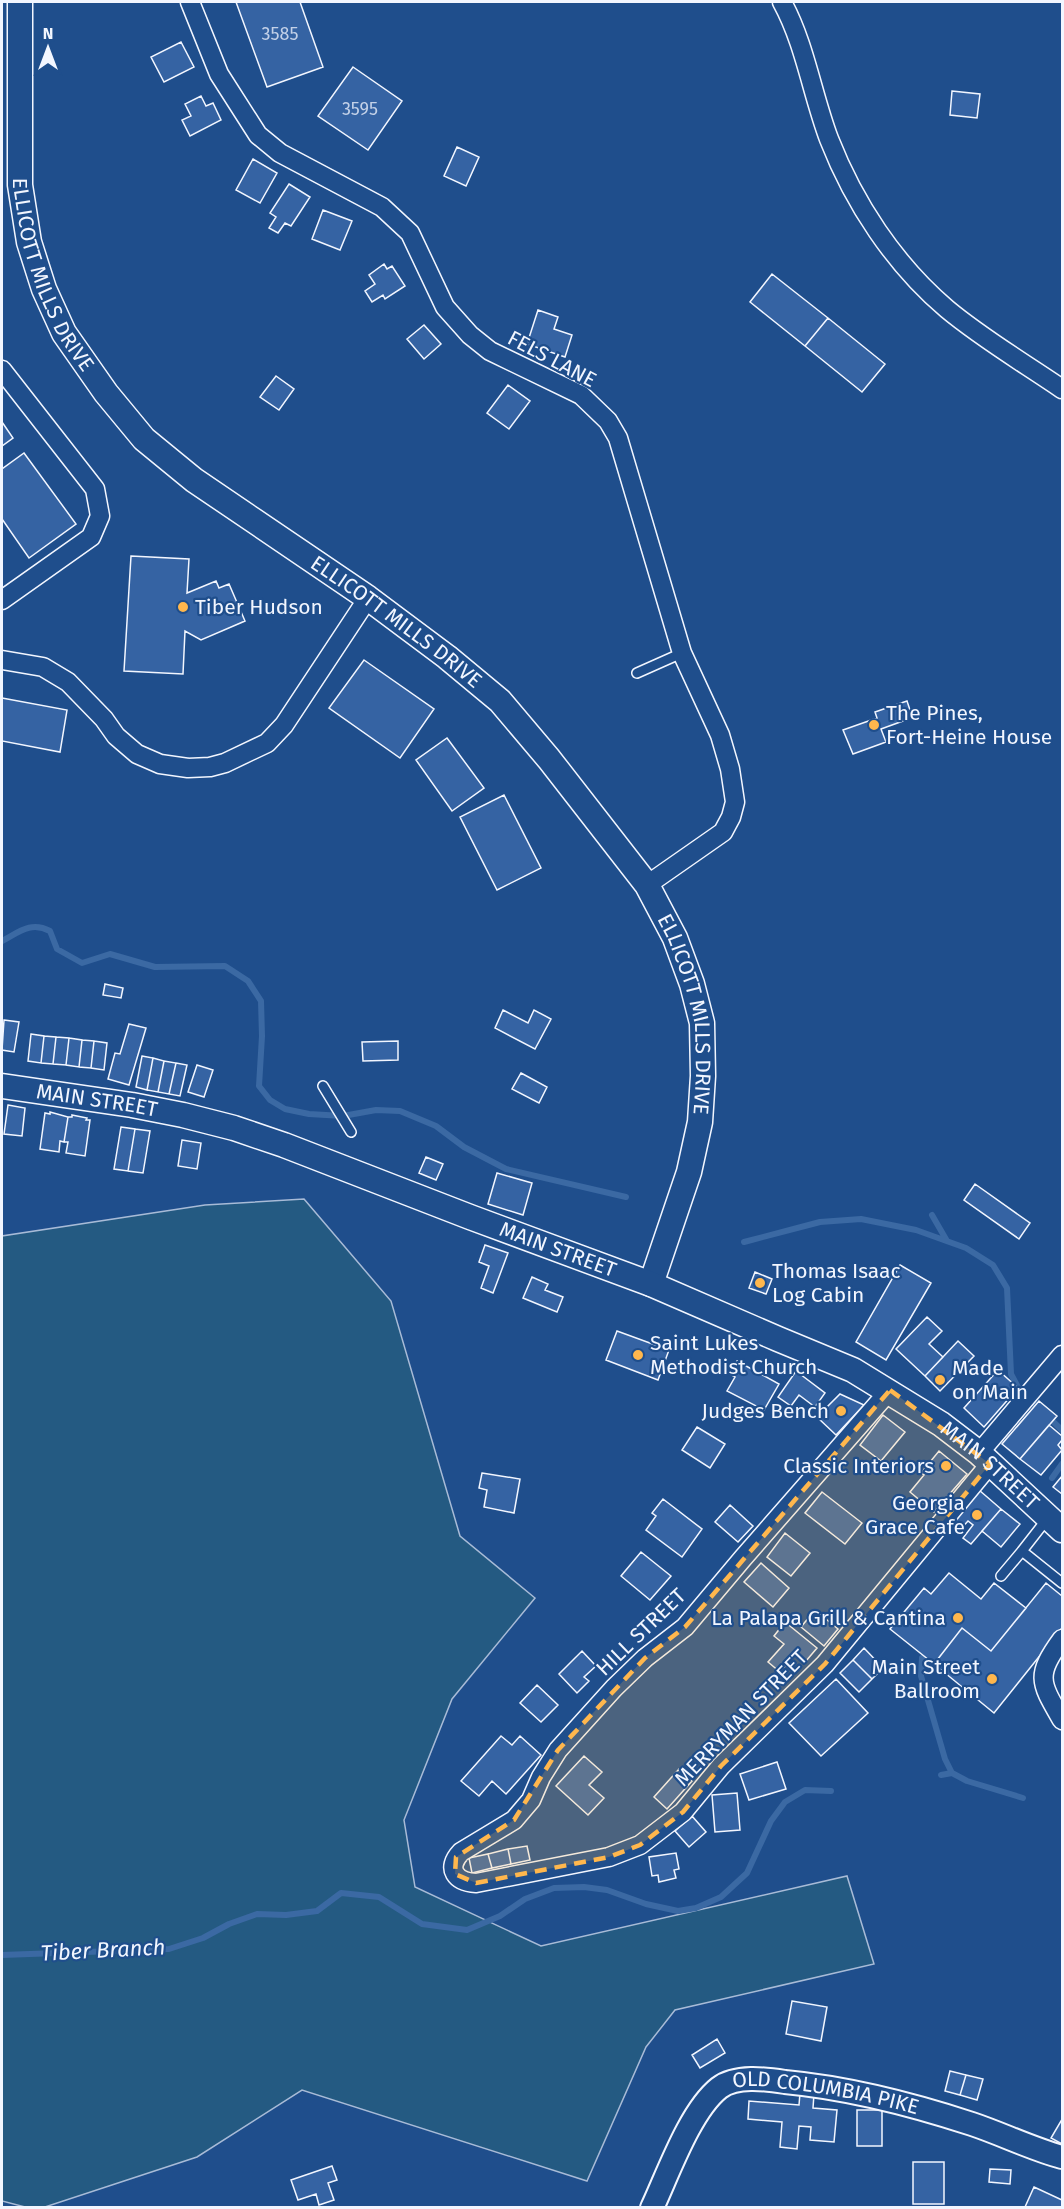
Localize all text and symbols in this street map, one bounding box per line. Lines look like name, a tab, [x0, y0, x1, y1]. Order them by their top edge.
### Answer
north arrow	[18, 18, 78, 78]
house number: 3585	[262, 23, 298, 45]
text: N	[43, 24, 53, 43]
house number: 3595	[342, 98, 378, 120]
street label: ELLICOTT MILLS DRIVE	[7, 178, 100, 376]
street label: FELS LANE	[503, 325, 601, 393]
street label: ELLICOTT MILLS DRIVE	[306, 550, 487, 693]
place label: Tiber Hudson	[195, 594, 323, 620]
marker: Tiber Hudson	[176, 600, 190, 614]
place label: The Pines, Fort-Heine House	[886, 700, 1052, 750]
marker: The Pines, Fort-Heine House	[867, 718, 881, 732]
street label: ELLICOTT MILLS DRIVE	[652, 909, 716, 1116]
street label: MAIN STREET	[35, 1078, 160, 1123]
street label: MAIN STREET	[496, 1216, 620, 1283]
place label: Thomas Isaac Log Cabin	[772, 1258, 901, 1308]
marker: Thomas Isaac Log Cabin	[753, 1276, 767, 1290]
place label: Saint Lukes Methodist Church	[650, 1330, 817, 1380]
marker: Saint Lukes Methodist Church	[631, 1348, 645, 1362]
place label: Made on Main	[952, 1355, 1028, 1405]
marker: Made on Main	[933, 1373, 947, 1387]
place label: Judges Bench	[702, 1398, 829, 1424]
marker: Judges Bench	[834, 1404, 848, 1418]
street label: MAIN STREET	[935, 1415, 1045, 1515]
place label: Classic Interiors	[783, 1453, 934, 1479]
marker: Classic Interiors	[939, 1459, 953, 1473]
place label: Georgia Grace Cafe	[865, 1490, 965, 1540]
marker: Georgia Grace Cafe	[970, 1508, 984, 1522]
street label: HILL STREET	[591, 1583, 691, 1681]
place label: La Palapa Grill & Cantina	[711, 1605, 946, 1631]
marker: La Palapa Grill & Cantina	[951, 1611, 965, 1625]
street label: MERRYMAN STREET	[669, 1644, 813, 1792]
place label: Main Street Ballroom	[871, 1654, 980, 1704]
marker: Main Street Ballroom	[985, 1672, 999, 1686]
water label: Tiber Branch	[40, 1933, 166, 1967]
street label: OLD COLUMBIA PIKE	[730, 2066, 922, 2120]

